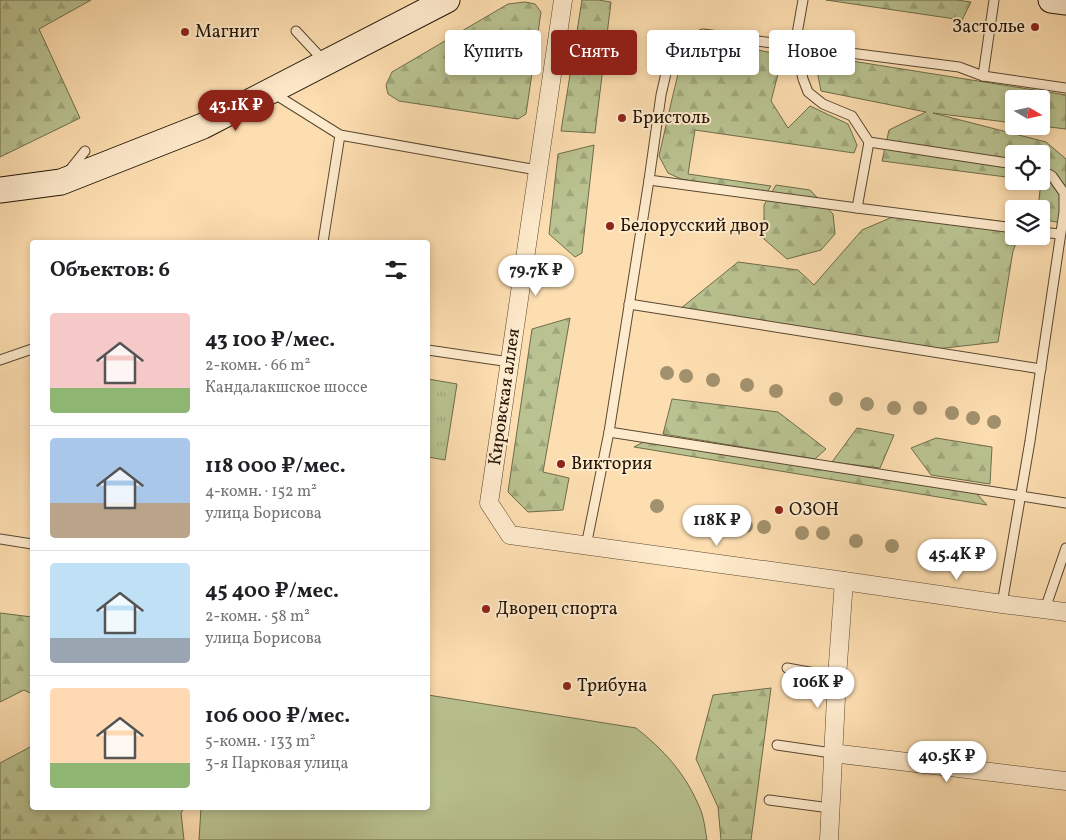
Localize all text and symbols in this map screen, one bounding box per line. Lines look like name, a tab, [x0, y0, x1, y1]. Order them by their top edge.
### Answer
place label: Застолье	[952, 15, 1025, 40]
place label: Магнит	[195, 20, 259, 45]
marker: Застолье	[1029, 21, 1041, 33]
marker: Магнит	[179, 26, 191, 38]
chip: Купить	[445, 30, 541, 75]
chip: Снять	[551, 30, 637, 75]
chip: Фильтры	[647, 30, 759, 75]
chip: Новое	[769, 30, 855, 75]
pin: 43.1K ₽	[190, 90, 282, 132]
north arrow	[1005, 90, 1050, 135]
map controls	[1005, 90, 1050, 245]
text: 43.1K ₽	[209, 95, 263, 117]
place label: Бристоль	[632, 106, 710, 131]
marker: Бристоль	[616, 112, 628, 124]
button: locate	[1005, 145, 1050, 190]
button: layers	[1005, 200, 1050, 245]
place label: Белорусский двор	[620, 214, 769, 239]
marker: Белорусский двор	[604, 220, 616, 232]
pin: 79.7K ₽	[490, 254, 582, 297]
text: Объектов: 6	[50, 256, 170, 285]
icon: filters	[382, 256, 410, 284]
text: 79.7K ₽	[509, 260, 563, 282]
text: 43 100 ₽/мес.	[205, 326, 335, 355]
street label: Кировская аллея	[483, 327, 527, 467]
icon: home	[90, 333, 150, 393]
text: 2-комн. · 66 m²	[205, 355, 310, 377]
text: Кандалакшское шоссе	[205, 377, 368, 399]
text: 118 000 ₽/мес.	[205, 452, 346, 481]
place label: Виктория	[571, 452, 652, 477]
icon: home	[90, 458, 150, 518]
marker: Виктория	[555, 458, 567, 470]
text: 4-комн. · 152 m²	[205, 481, 317, 503]
place label: ОЗОН	[789, 498, 839, 523]
text: улица Борисова	[205, 503, 322, 525]
pin: 118K ₽	[676, 504, 758, 547]
marker: ОЗОН	[773, 504, 785, 516]
text: 118K ₽	[693, 510, 741, 532]
pin: 45.4K ₽	[911, 538, 1003, 581]
text: 45.4K ₽	[928, 544, 986, 566]
text: 45 400 ₽/мес.	[205, 577, 339, 606]
icon: home	[90, 583, 150, 643]
place label: Дворец спорта	[496, 597, 618, 622]
marker: Дворец спорта	[480, 603, 492, 615]
text: 2-комн. · 58 m²	[205, 606, 310, 628]
text: улица Борисова	[205, 628, 322, 650]
pin: 106K ₽	[777, 666, 859, 709]
text: 106K ₽	[793, 672, 843, 694]
place label: Трибуна	[577, 674, 647, 699]
marker: Трибуна	[561, 680, 573, 692]
text: 106 000 ₽/мес.	[205, 702, 350, 731]
icon: home	[90, 708, 150, 768]
text: 5-комн. · 133 m²	[205, 731, 316, 753]
pin: 40.5K ₽	[901, 740, 993, 783]
text: 40.5K ₽	[918, 746, 976, 768]
text: 3-я Парковая улица	[205, 753, 348, 775]

